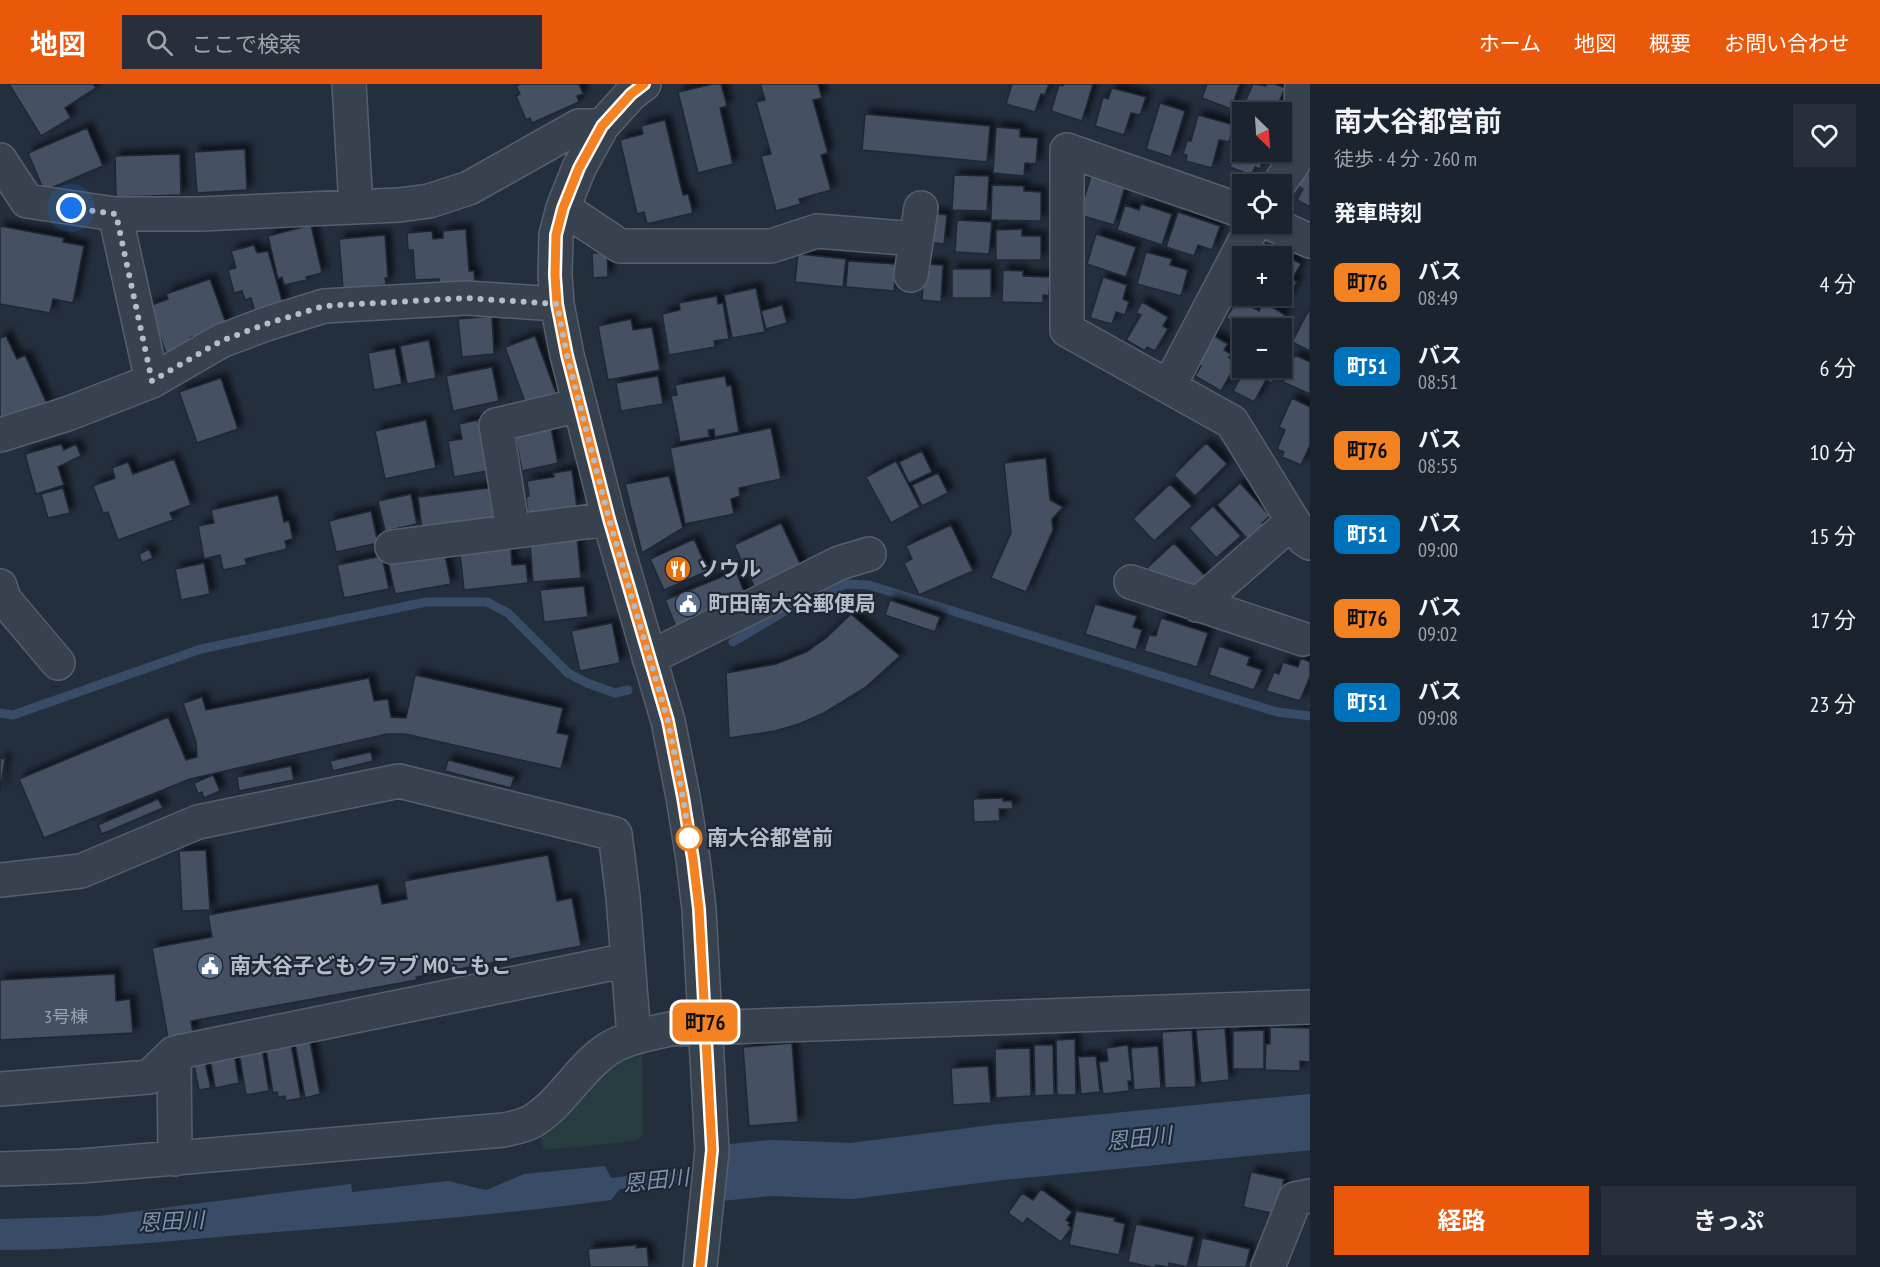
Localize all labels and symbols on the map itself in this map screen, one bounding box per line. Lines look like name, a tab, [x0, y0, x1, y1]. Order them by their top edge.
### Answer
north arrow	[1232, 102, 1292, 162]
your location	[56, 193, 86, 223]
restaurant icon: ソウル	[663, 554, 693, 584]
place label: ソウル	[698, 555, 761, 582]
public building icon: 町田南大谷郵便局	[673, 589, 703, 619]
place label: 町田南大谷郵便局	[708, 590, 876, 617]
place label: 南大谷都営前	[707, 824, 833, 851]
marker: 南大谷都営前	[676, 825, 702, 851]
public building icon: 南大谷子どもクラブ MOこもこ	[195, 951, 225, 981]
place label: 南大谷子どもクラブ MOこもこ	[230, 952, 512, 979]
line badge: 町76	[670, 1002, 740, 1042]
house number: 3号棟	[44, 1005, 88, 1028]
water label: 恩田川	[1105, 1120, 1175, 1155]
water label: 恩田川	[622, 1162, 692, 1197]
water label: 恩田川	[137, 1205, 207, 1237]

